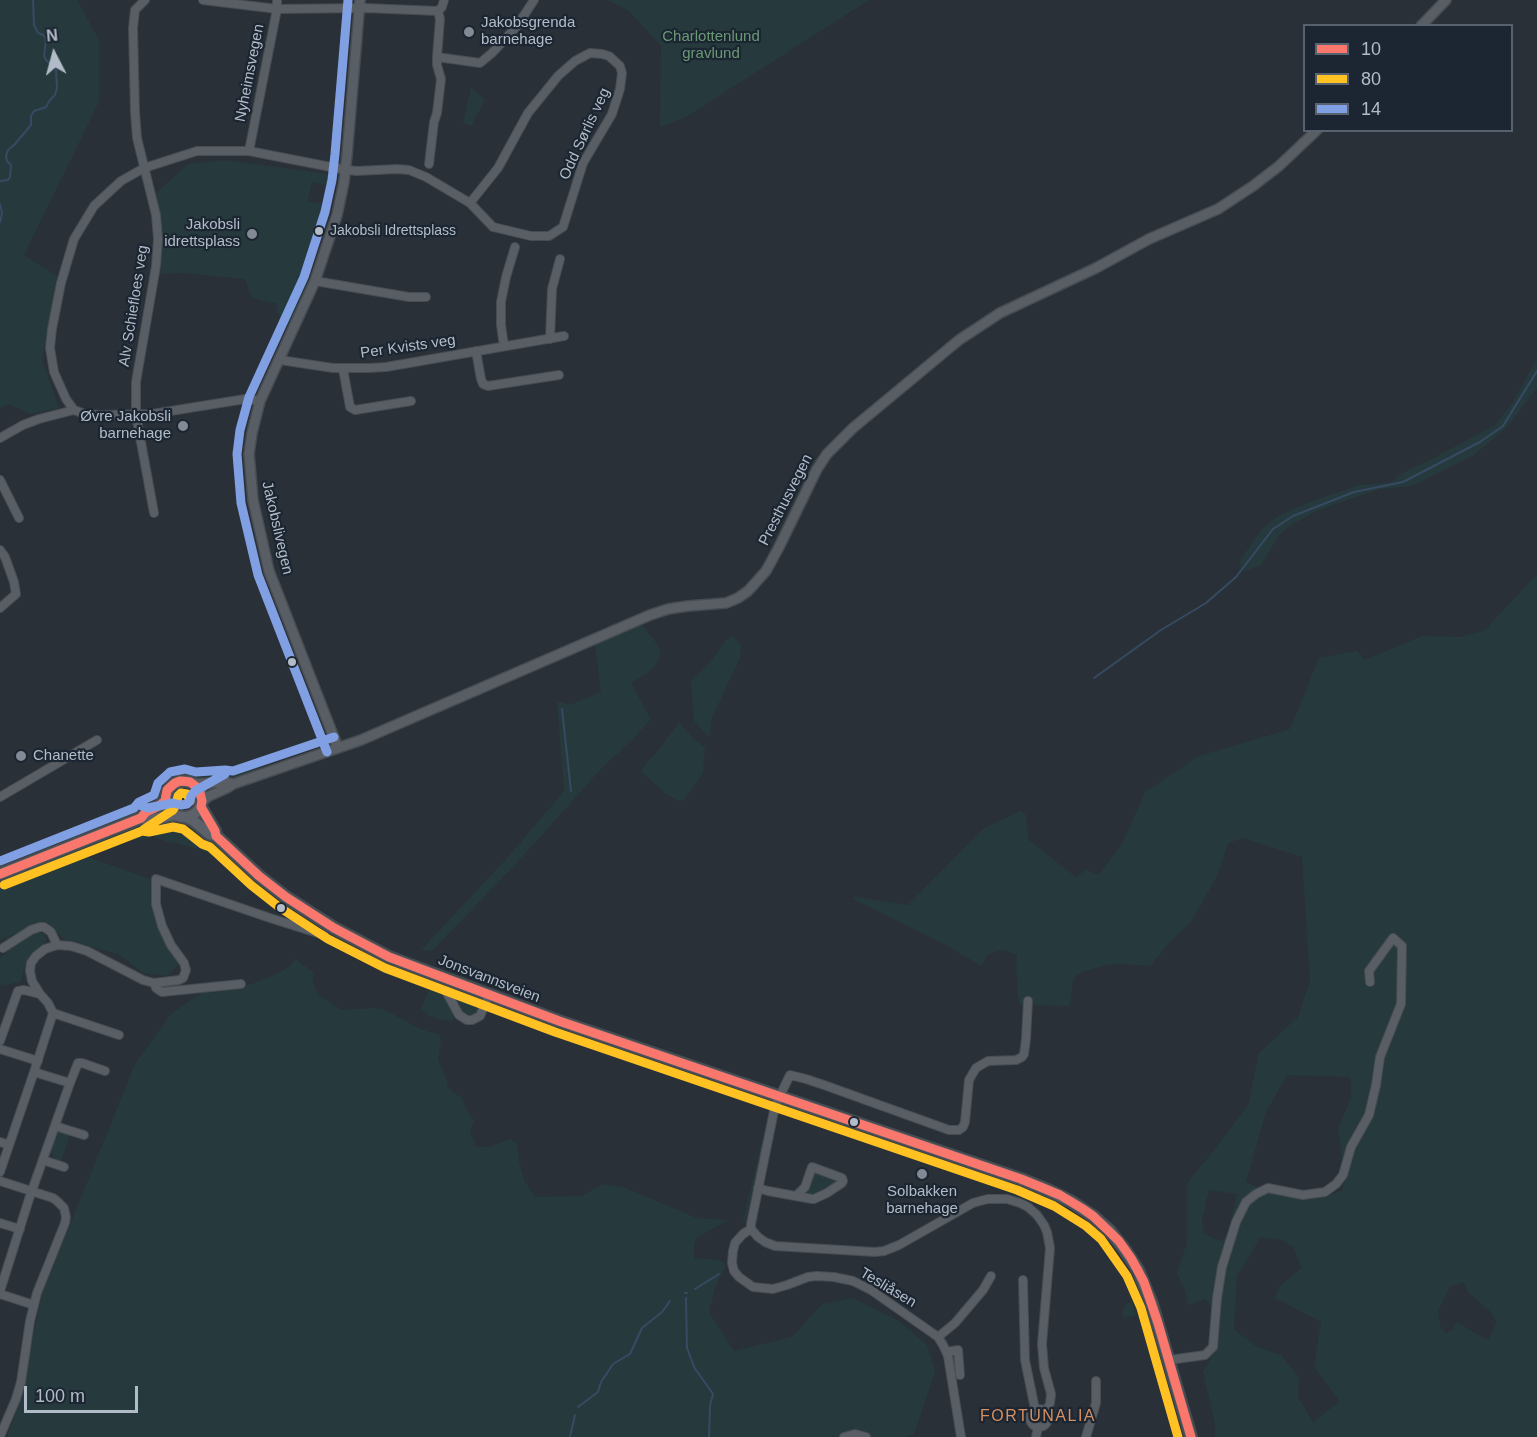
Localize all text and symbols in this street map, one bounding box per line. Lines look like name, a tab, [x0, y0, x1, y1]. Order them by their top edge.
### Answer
place label: Jakobsgrenda barnehage	[481, 14, 575, 49]
street label: Nyheimsvegen	[232, 23, 268, 123]
north arrow	[24, 24, 84, 84]
legend	[1303, 24, 1513, 132]
marker: Jakobsgrenda barnehage	[462, 25, 476, 39]
text: N	[45, 27, 59, 45]
park label: Charlottenlund gravlund	[662, 28, 760, 63]
text: 10	[1361, 39, 1381, 59]
text: 80	[1361, 69, 1381, 89]
street label: Odd Sørlis veg	[556, 85, 614, 183]
text: 14	[1361, 99, 1381, 119]
place label: Jakobsli idrettsplass	[164, 216, 240, 251]
place label: Jakobsli Idrettsplass	[330, 223, 456, 239]
marker: Jakobsli Idrettsplass	[313, 225, 325, 237]
marker: Jakobsli idrettsplass	[245, 227, 259, 241]
street label: Alv Schiefloes veg	[116, 244, 152, 368]
street label: Per Kvists veg	[359, 331, 457, 363]
place label: Øvre Jakobsli barnehage	[80, 408, 171, 443]
marker: Øvre Jakobsli barnehage	[176, 419, 190, 433]
street label: Presthusvegen	[755, 451, 817, 549]
street label: Jakobslivegen	[258, 480, 296, 576]
unlabelled marker	[286, 656, 298, 668]
place label: Chanette	[33, 747, 94, 765]
marker: Chanette	[14, 749, 28, 763]
unlabelled marker	[275, 902, 287, 914]
street label: Jonsvannsveien	[436, 951, 542, 1007]
unlabelled marker	[848, 1116, 860, 1128]
marker: Solbakken barnehage	[915, 1167, 929, 1181]
place label: Solbakken barnehage	[886, 1183, 958, 1218]
street label: Tesliåsen	[857, 1264, 919, 1312]
scale bar	[27, 1374, 141, 1412]
text: 100 m	[35, 1386, 85, 1406]
district label: FORTUNALIA	[980, 1407, 1096, 1427]

